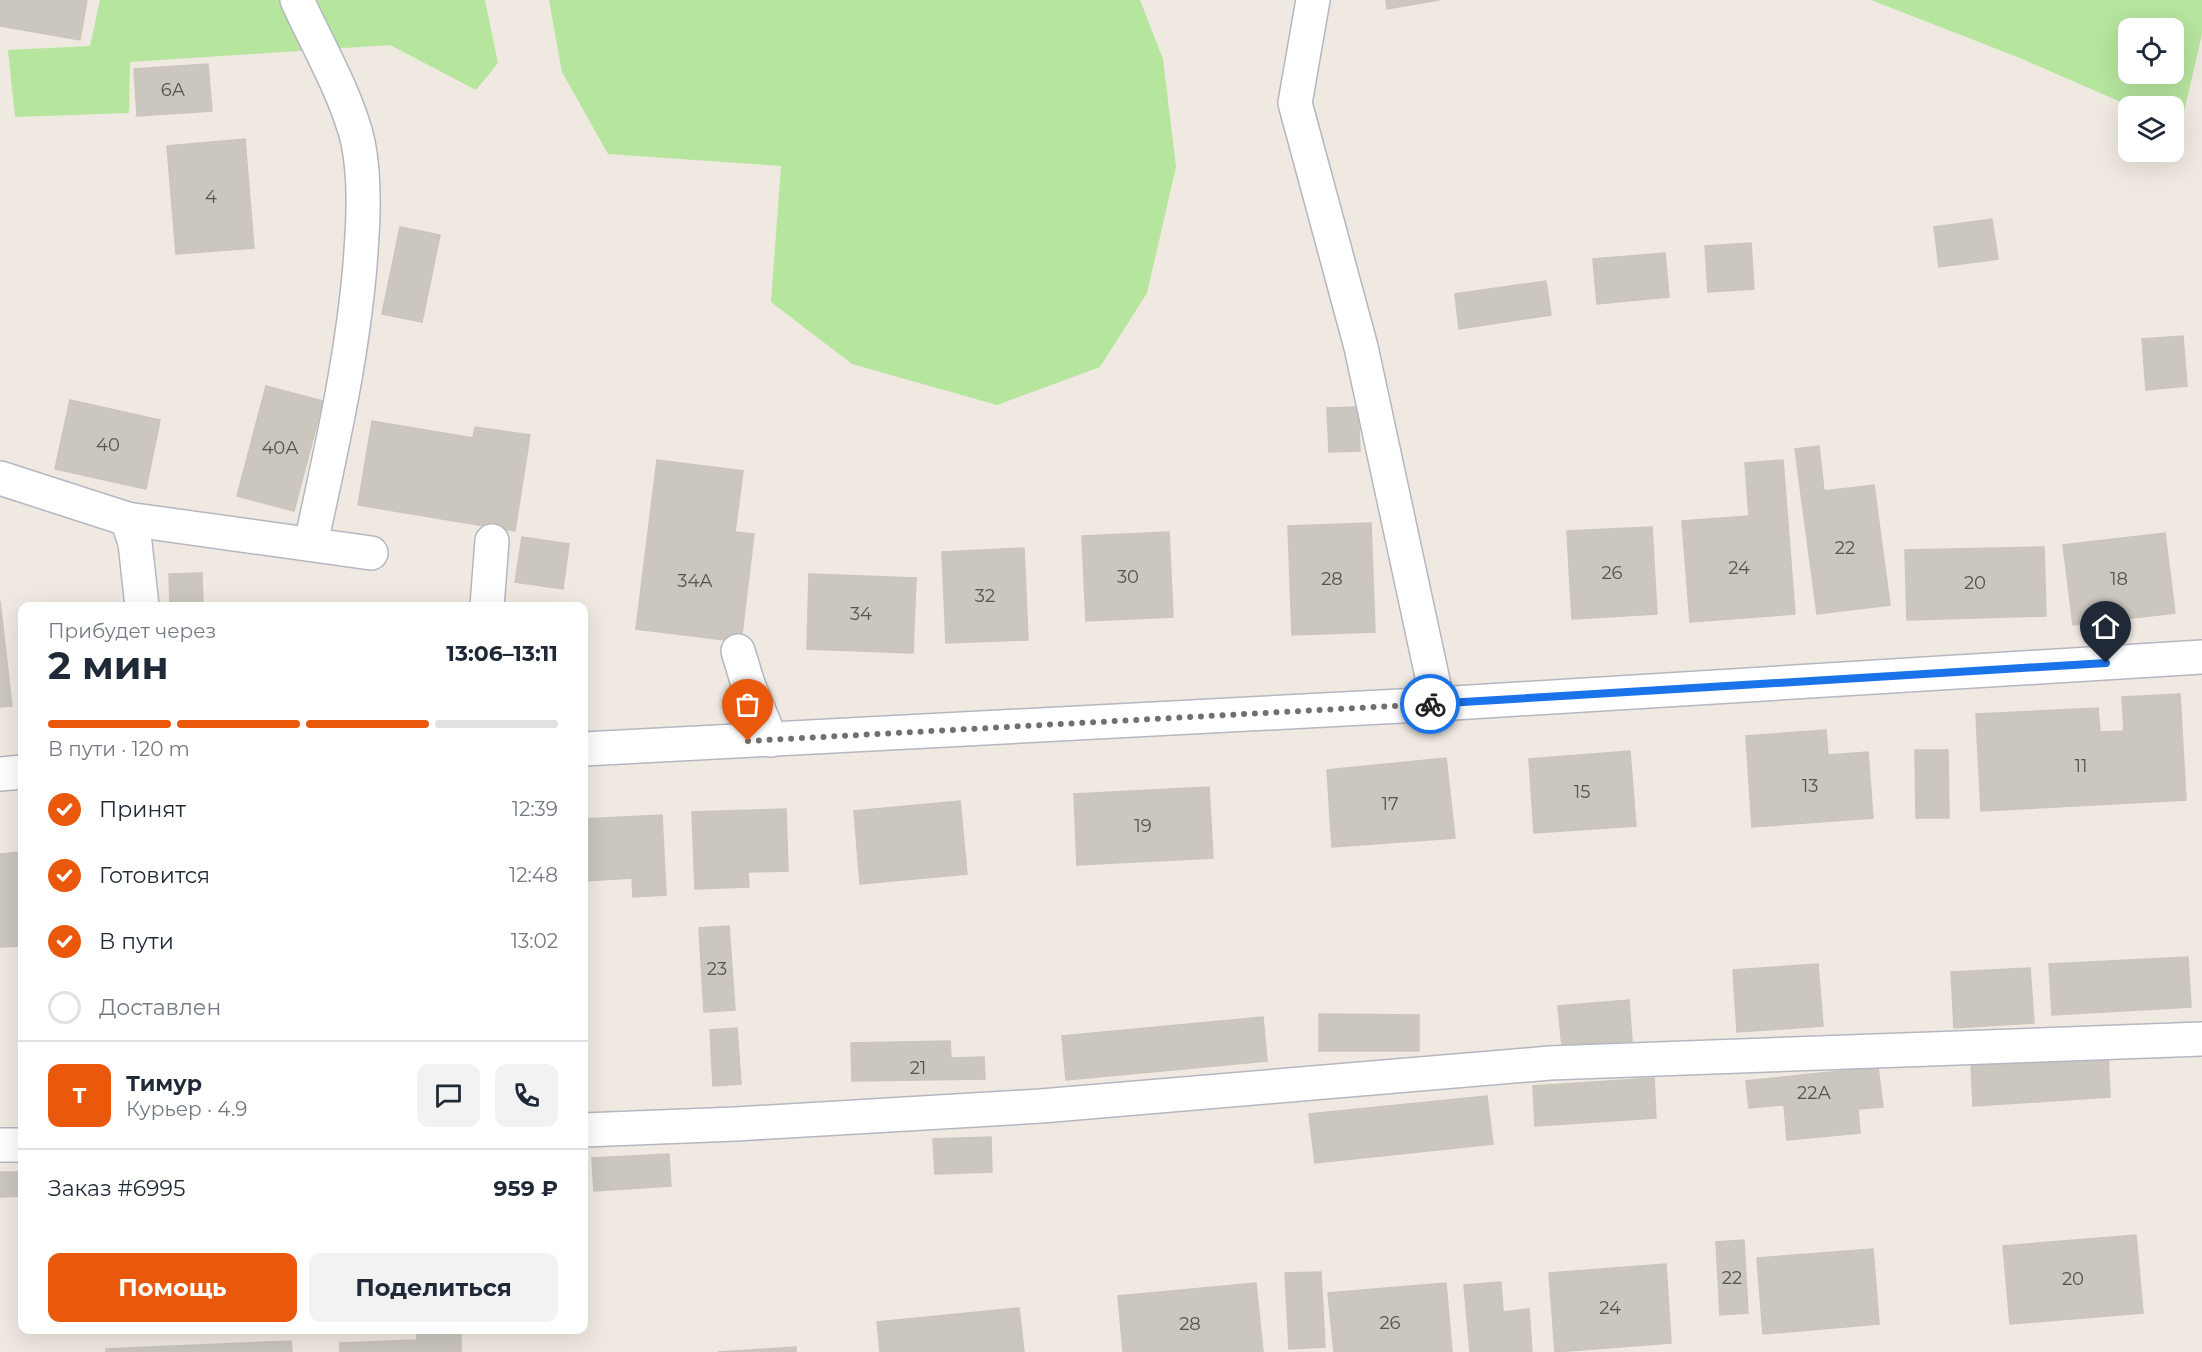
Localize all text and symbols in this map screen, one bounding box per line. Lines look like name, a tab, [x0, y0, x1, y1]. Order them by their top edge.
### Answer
map controls	[2118, 18, 2184, 162]
button: locate	[2118, 18, 2184, 84]
house number: 6А	[161, 79, 186, 101]
button: layers	[2118, 96, 2184, 162]
house number: 4	[205, 186, 217, 208]
house number: 40	[96, 434, 120, 456]
house number: 40А	[261, 437, 299, 459]
house number: 22	[1835, 537, 1855, 559]
house number: 24	[1728, 557, 1750, 579]
house number: 26	[1601, 562, 1623, 584]
house number: 30	[1117, 566, 1139, 588]
house number: 28	[1321, 568, 1343, 590]
house number: 18	[2110, 568, 2128, 590]
house number: 34А	[677, 570, 713, 592]
house number: 20	[1964, 572, 1986, 594]
house number: 32	[975, 585, 995, 607]
pin	[2080, 601, 2131, 663]
house number: 34	[850, 603, 872, 625]
icon: home	[2089, 610, 2122, 643]
text: Прибудет через	[48, 619, 216, 643]
text: 13:06–13:11	[446, 640, 558, 667]
text: 2 мин	[48, 641, 169, 689]
courier	[1400, 674, 1460, 734]
pin	[722, 679, 773, 741]
icon: bag	[731, 688, 764, 721]
icon: bike	[1414, 688, 1447, 721]
text: В пути · 120 m	[48, 737, 190, 761]
house number: 11	[2075, 755, 2088, 777]
house number: 13	[1802, 775, 1818, 797]
house number: 15	[1574, 781, 1590, 803]
icon: check	[48, 793, 81, 826]
house number: 17	[1381, 793, 1399, 815]
text: Принят	[99, 796, 186, 823]
text: 12:39	[512, 797, 558, 821]
house number: 19	[1134, 815, 1152, 837]
icon: check	[48, 859, 81, 892]
text: Готовится	[99, 862, 210, 889]
text: 12:48	[509, 863, 558, 887]
icon: check	[48, 925, 81, 958]
text: В пути	[99, 928, 174, 955]
text: 13:02	[511, 929, 558, 953]
house number: 23	[707, 958, 727, 980]
text: Доставлен	[99, 994, 221, 1021]
house number: 21	[910, 1057, 926, 1079]
button: chat	[417, 1064, 480, 1127]
button: phone	[495, 1064, 558, 1127]
text: Тимур	[126, 1070, 202, 1097]
text: Т	[72, 1082, 87, 1109]
house number: 22А	[1797, 1082, 1832, 1104]
text: Курьер · 4.9	[126, 1097, 247, 1121]
text: Заказ #6995	[48, 1175, 185, 1202]
text: 959 ₽	[494, 1175, 558, 1202]
button: Помощь	[48, 1253, 297, 1322]
button: Поделиться	[309, 1253, 558, 1322]
house number: 22	[1722, 1267, 1742, 1289]
house number: 20	[2062, 1268, 2084, 1290]
house number: 24	[1599, 1297, 1621, 1319]
house number: 26	[1379, 1312, 1401, 1334]
house number: 28	[1179, 1313, 1201, 1335]

